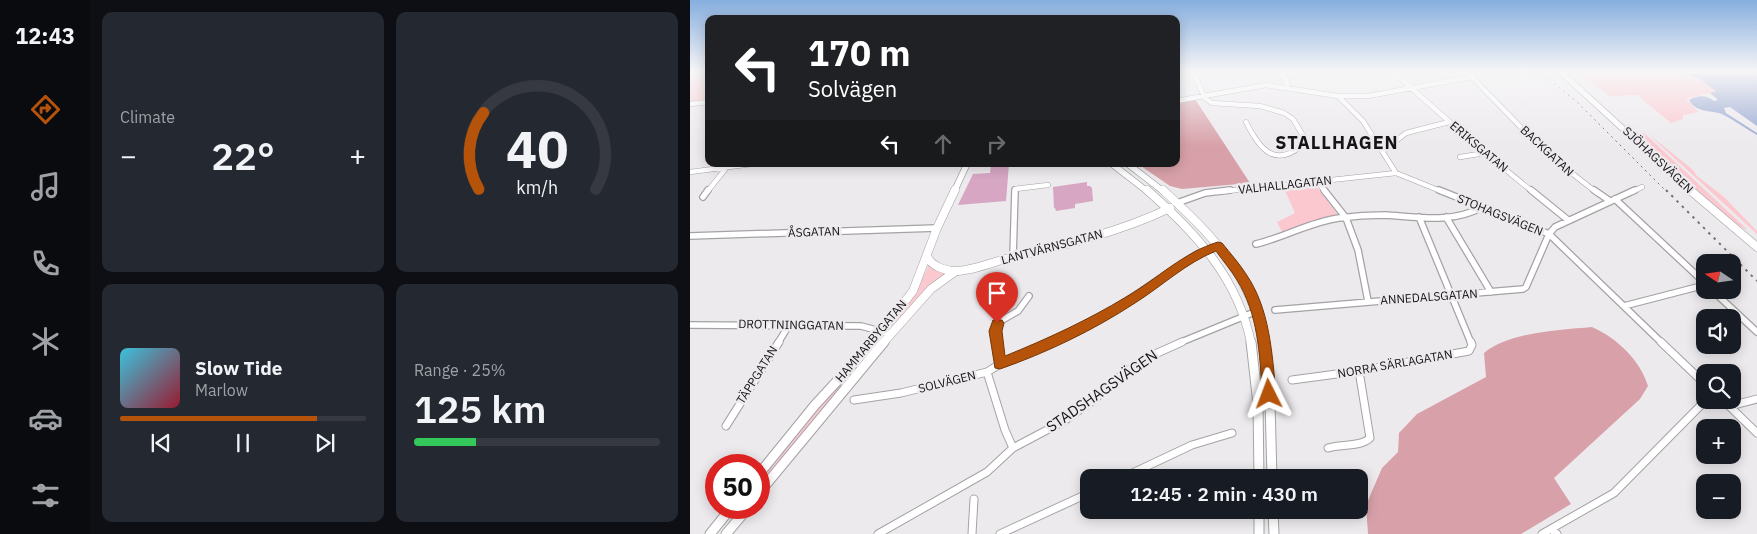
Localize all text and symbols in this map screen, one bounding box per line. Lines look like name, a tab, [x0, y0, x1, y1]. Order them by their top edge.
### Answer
text: 12:43	[15, 21, 75, 50]
text: 170 m	[808, 30, 911, 76]
icon: left	[725, 35, 790, 100]
text: Solvägen	[808, 74, 897, 103]
icon: directions	[28, 92, 63, 127]
text: Climate	[120, 107, 175, 127]
text: 40	[506, 115, 568, 182]
street label: ERIKSGATAN	[1447, 118, 1512, 175]
street label: BACKGATAN	[1518, 122, 1577, 179]
street label: SJÖHAGSVÄGEN	[1620, 123, 1697, 196]
icon: left	[876, 130, 904, 158]
icon: ahead	[929, 130, 957, 158]
icon: right	[982, 130, 1010, 158]
text: 22°	[211, 131, 275, 180]
district label: STALLHAGEN	[1275, 131, 1399, 154]
text: −	[120, 137, 137, 174]
text: +	[349, 137, 366, 174]
icon: music	[28, 169, 63, 204]
street label: VALHALLAGATAN	[1237, 172, 1332, 197]
text: km/h	[516, 176, 558, 199]
street label: STOHAGSVÄGEN	[1455, 190, 1545, 239]
street label: ÅSGATAN	[788, 223, 840, 240]
street label: LANTVÄRNSGATAN	[999, 226, 1104, 267]
icon: phone	[28, 246, 63, 281]
north arrow	[1696, 254, 1741, 299]
map controls	[1696, 254, 1741, 519]
pin	[976, 272, 1018, 323]
icon: arrive	[983, 279, 1011, 307]
street label: ANNEDALSGATAN	[1380, 286, 1478, 307]
street label: HAMMARBYGATAN	[832, 296, 909, 385]
button: sound	[1696, 309, 1741, 354]
street label: DROTTNINGGATAN	[738, 316, 844, 333]
icon: climate	[28, 324, 63, 359]
street label: TÄPPGATAN	[733, 343, 780, 407]
street label: STADSHAGSVÄGEN	[1042, 345, 1161, 436]
street label: NORRA SÄRLAGATAN	[1336, 346, 1454, 381]
text: Slow Tide	[195, 356, 282, 380]
text: Range · 25%	[414, 360, 506, 380]
button: search	[1696, 364, 1741, 409]
street label: SOLVÄGEN	[916, 367, 977, 396]
position arrow	[1242, 367, 1294, 419]
text: Marlow	[195, 380, 248, 400]
text: 125 km	[414, 384, 546, 433]
icon: car	[28, 401, 63, 436]
button: +	[1696, 419, 1741, 464]
icon: previous	[147, 429, 175, 457]
icon: pause	[229, 429, 257, 457]
icon: next	[311, 429, 339, 457]
speed limit sign: 50	[705, 454, 770, 519]
button: −	[1696, 474, 1741, 519]
icon: filters	[28, 478, 63, 513]
text: 12:45 · 2 min · 430 m	[1130, 482, 1318, 506]

